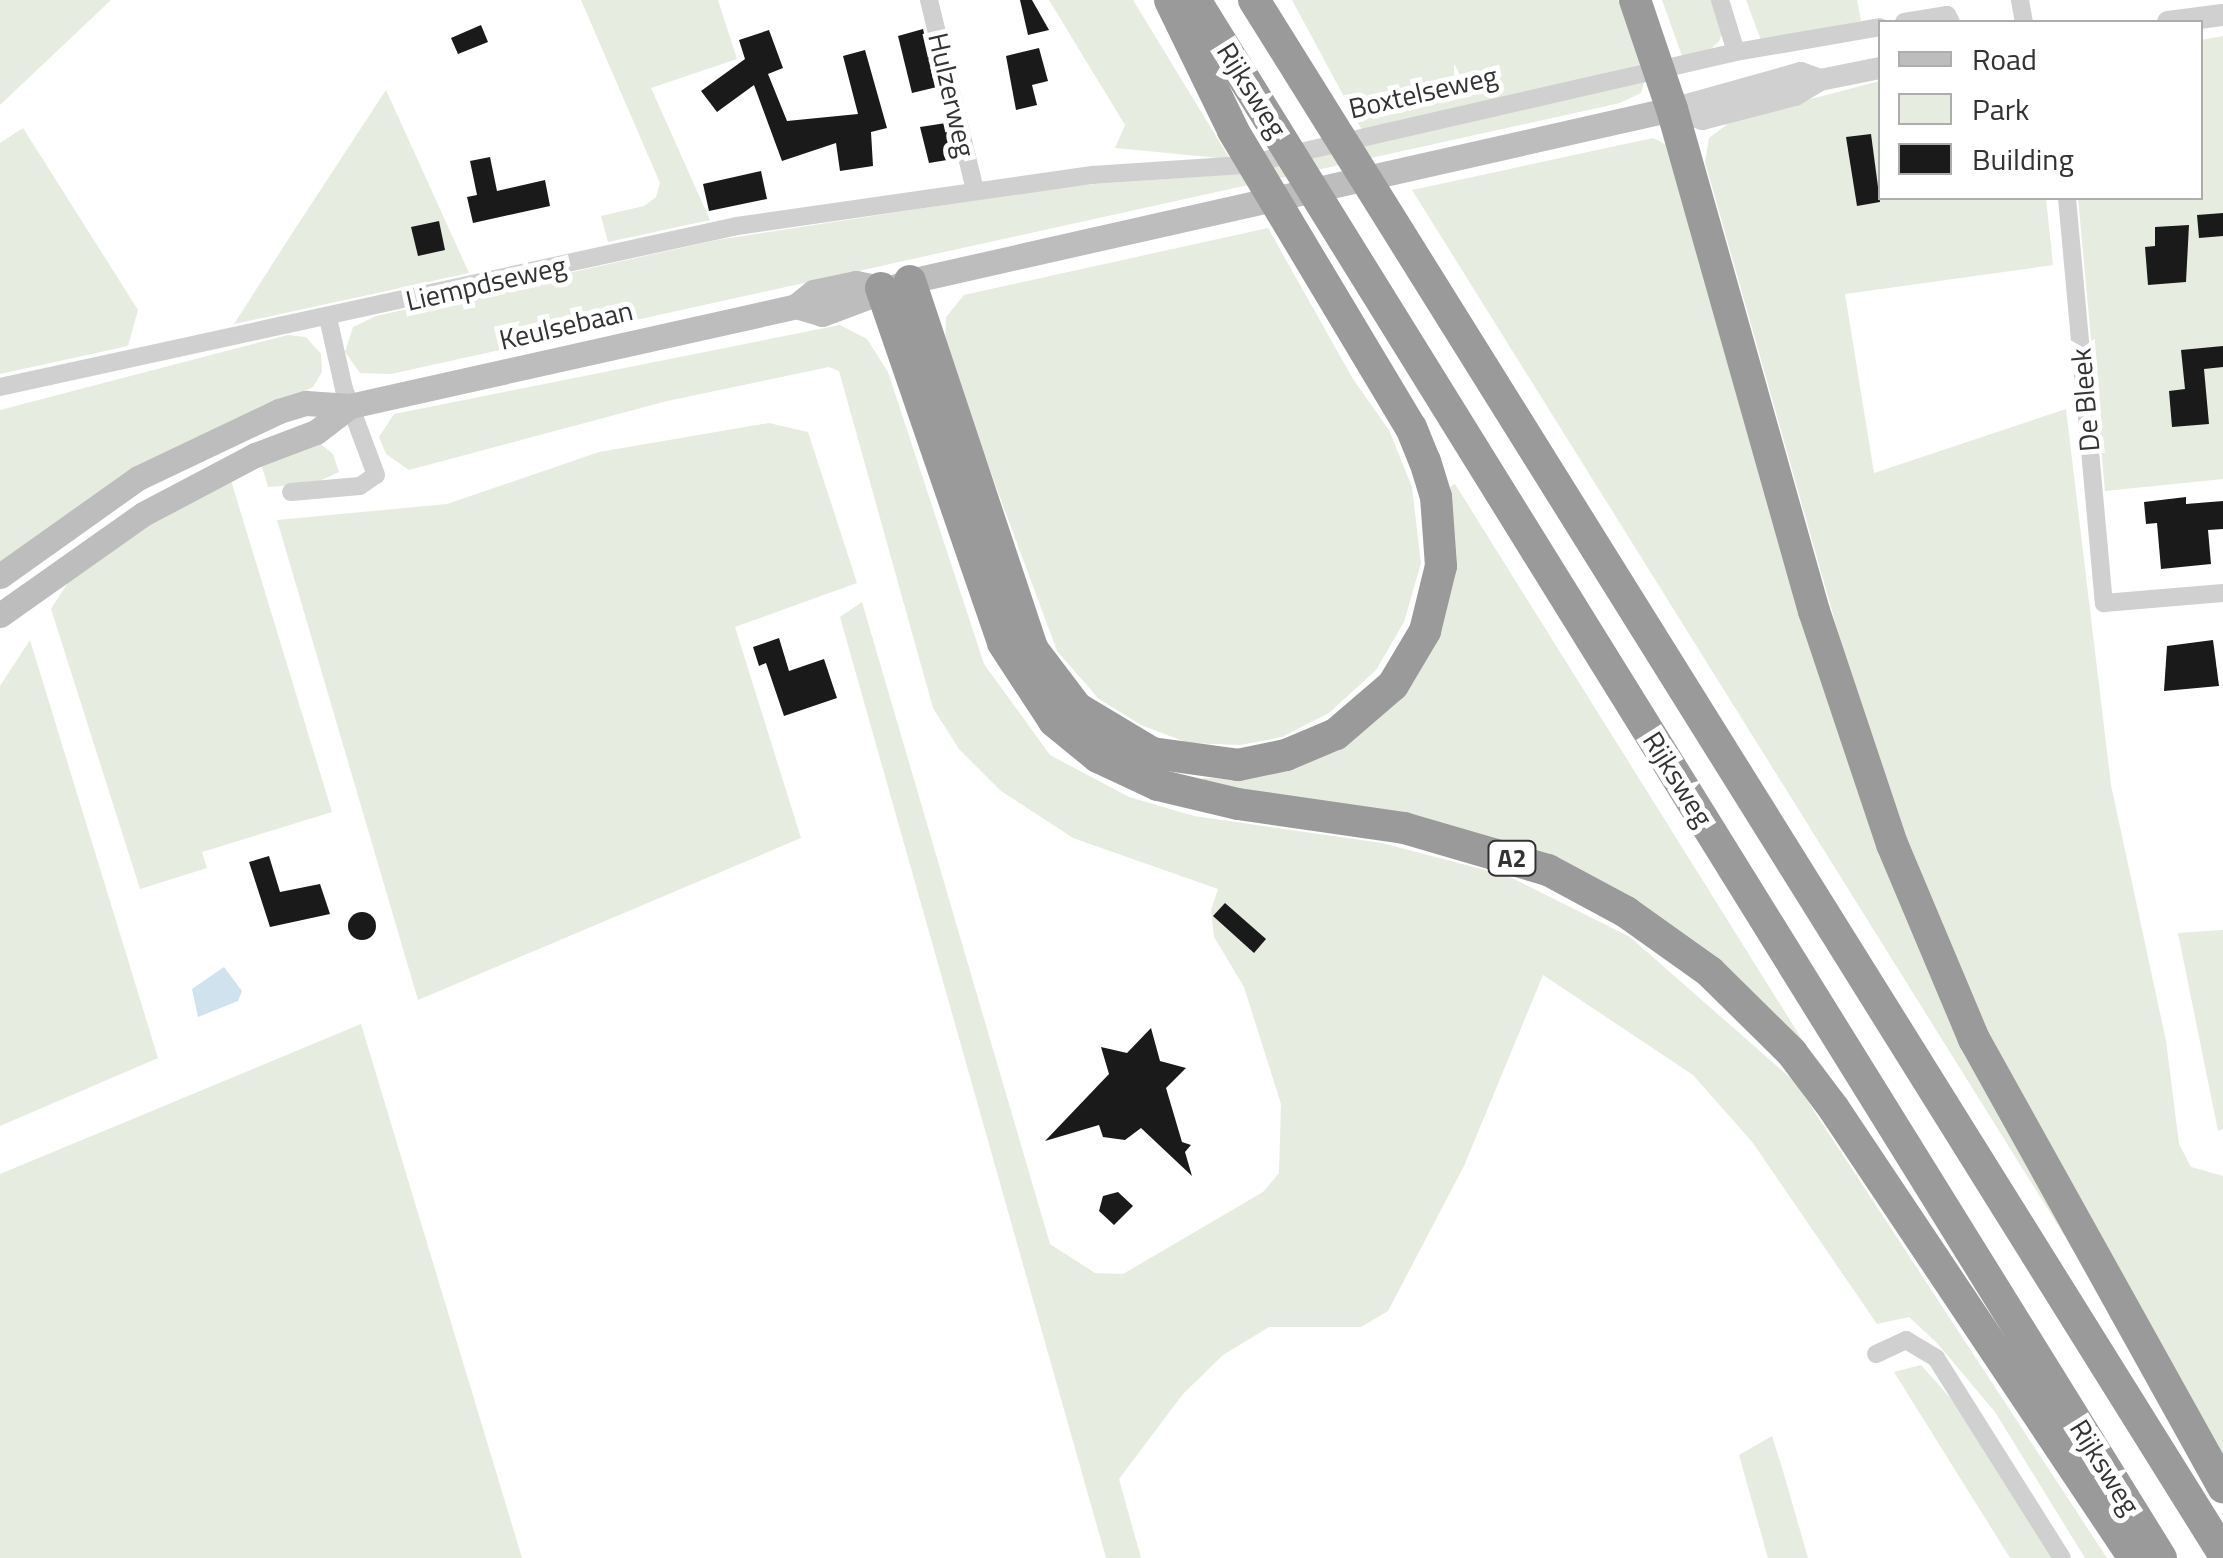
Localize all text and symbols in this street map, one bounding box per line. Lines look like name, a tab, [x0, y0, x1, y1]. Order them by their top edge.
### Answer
legend	[1878, 20, 2203, 200]
street label: Hulzerweg	[921, 30, 983, 160]
street label: Rijksweg	[1210, 36, 1294, 144]
text: Road	[1972, 36, 2037, 82]
street label: Boxtelseweg	[1345, 59, 1501, 125]
text: Park	[1972, 86, 2029, 132]
text: Building	[1972, 136, 2074, 182]
street label: Liempdseweg	[403, 248, 569, 318]
street label: Keulsebaan	[496, 293, 636, 357]
street label: De Bleek	[2064, 347, 2106, 453]
street label: Rijksweg	[1636, 725, 1720, 833]
road number: A2	[1487, 838, 1537, 878]
street label: Rijksweg	[2063, 1413, 2147, 1521]

